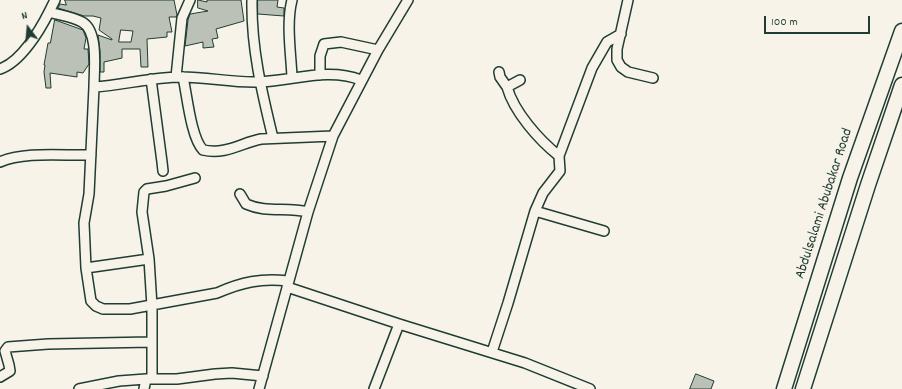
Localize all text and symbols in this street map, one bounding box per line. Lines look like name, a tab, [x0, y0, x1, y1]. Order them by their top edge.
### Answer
north arrow	[8, 8, 48, 48]
text: N	[20, 8, 30, 25]
scale bar	[766, 8, 872, 34]
text: 100 m	[771, 14, 798, 31]
street label: Abdulsalami Abubakar Road	[792, 127, 858, 281]

